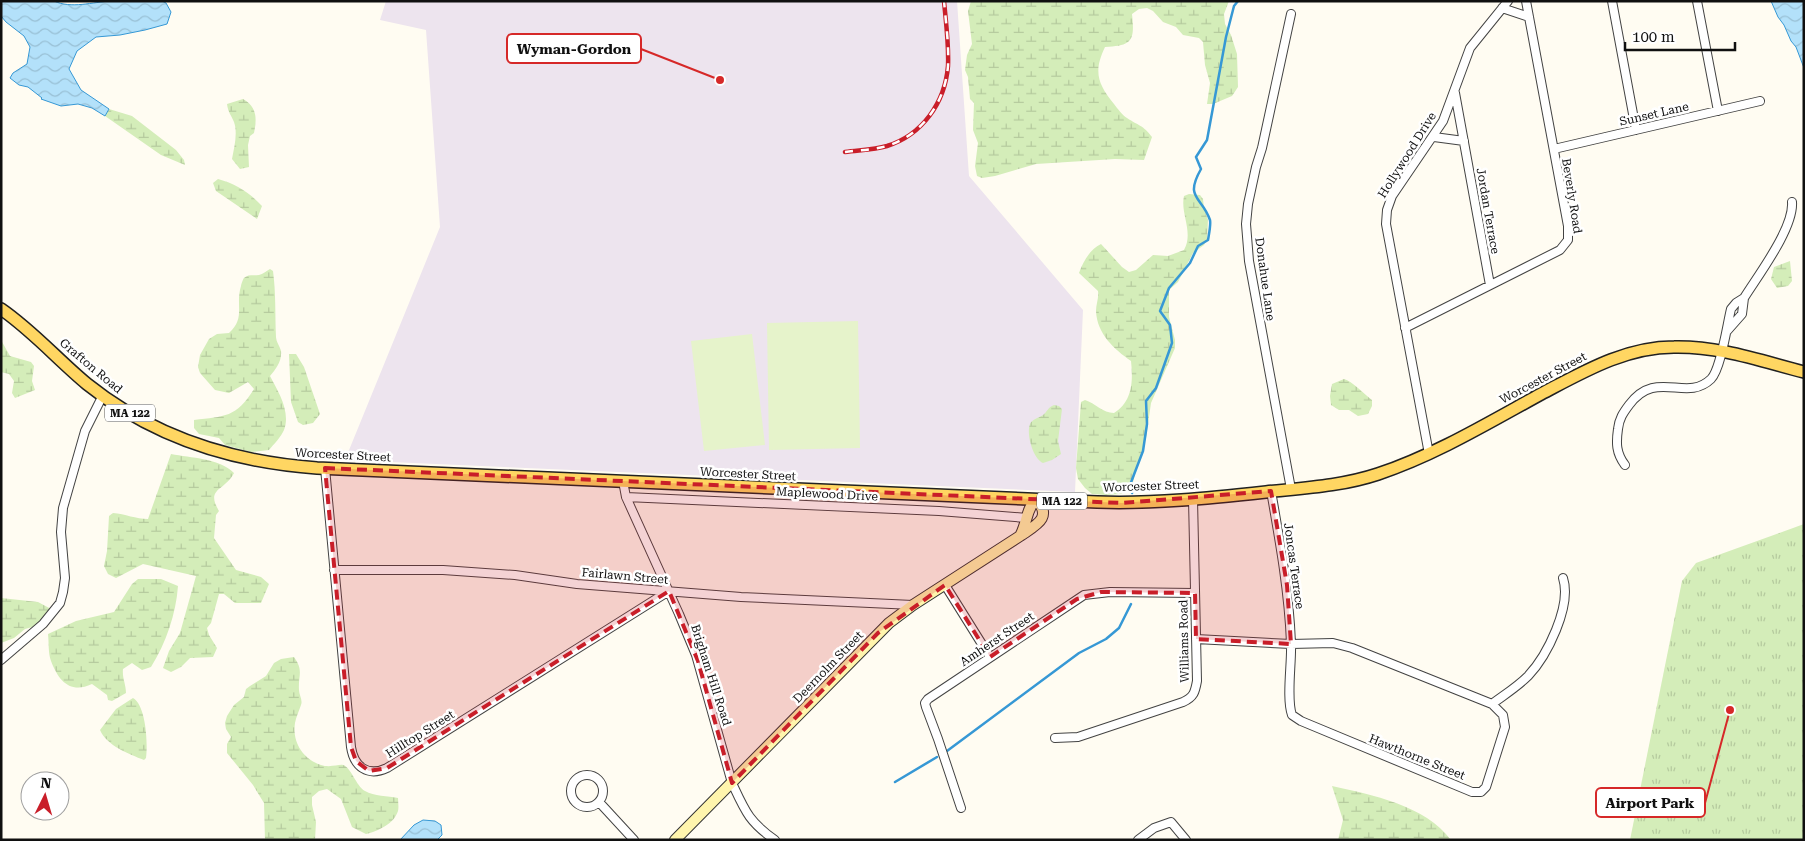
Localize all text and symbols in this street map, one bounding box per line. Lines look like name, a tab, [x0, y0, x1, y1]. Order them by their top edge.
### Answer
scale bar	[1625, 20, 1735, 52]
text: 100 m	[1632, 28, 1675, 46]
callout: Wyman-Gordon	[507, 34, 641, 63]
text: Wyman-Gordon	[517, 41, 632, 57]
street label: Sunset Lane	[1618, 99, 1690, 129]
street label: Hollywood Drive	[1375, 109, 1439, 200]
street label: Beverly Road	[1559, 157, 1585, 235]
street label: Jordan Terrace	[1474, 167, 1503, 255]
street label: Donahue Lane	[1252, 236, 1278, 322]
street label: Grafton Road	[57, 336, 125, 397]
street label: Worcester Street	[1497, 349, 1589, 407]
road number: MA 122	[105, 404, 155, 422]
street label: Worcester Street	[295, 445, 392, 465]
street label: Worcester Street	[700, 464, 797, 484]
street label: Worcester Street	[1103, 477, 1200, 495]
street label: Maplewood Drive	[776, 484, 879, 504]
road number: MA 122	[1037, 492, 1087, 510]
street label: Joncas Terrace	[1281, 522, 1307, 610]
street label: Fairlawn Street	[581, 565, 669, 587]
street label: Williams Road	[1176, 599, 1192, 683]
street label: Amherst Street	[957, 609, 1037, 669]
street label: Brigham Hill Road	[688, 623, 734, 728]
street label: Deernolm Street	[790, 628, 866, 706]
street label: Hilltop Street	[383, 707, 457, 761]
street label: Hawthorne Street	[1367, 731, 1468, 783]
north arrow	[20, 771, 70, 821]
text: N	[40, 775, 52, 792]
callout: Airport Park	[1596, 788, 1705, 817]
text: Airport Park	[1606, 795, 1695, 811]

